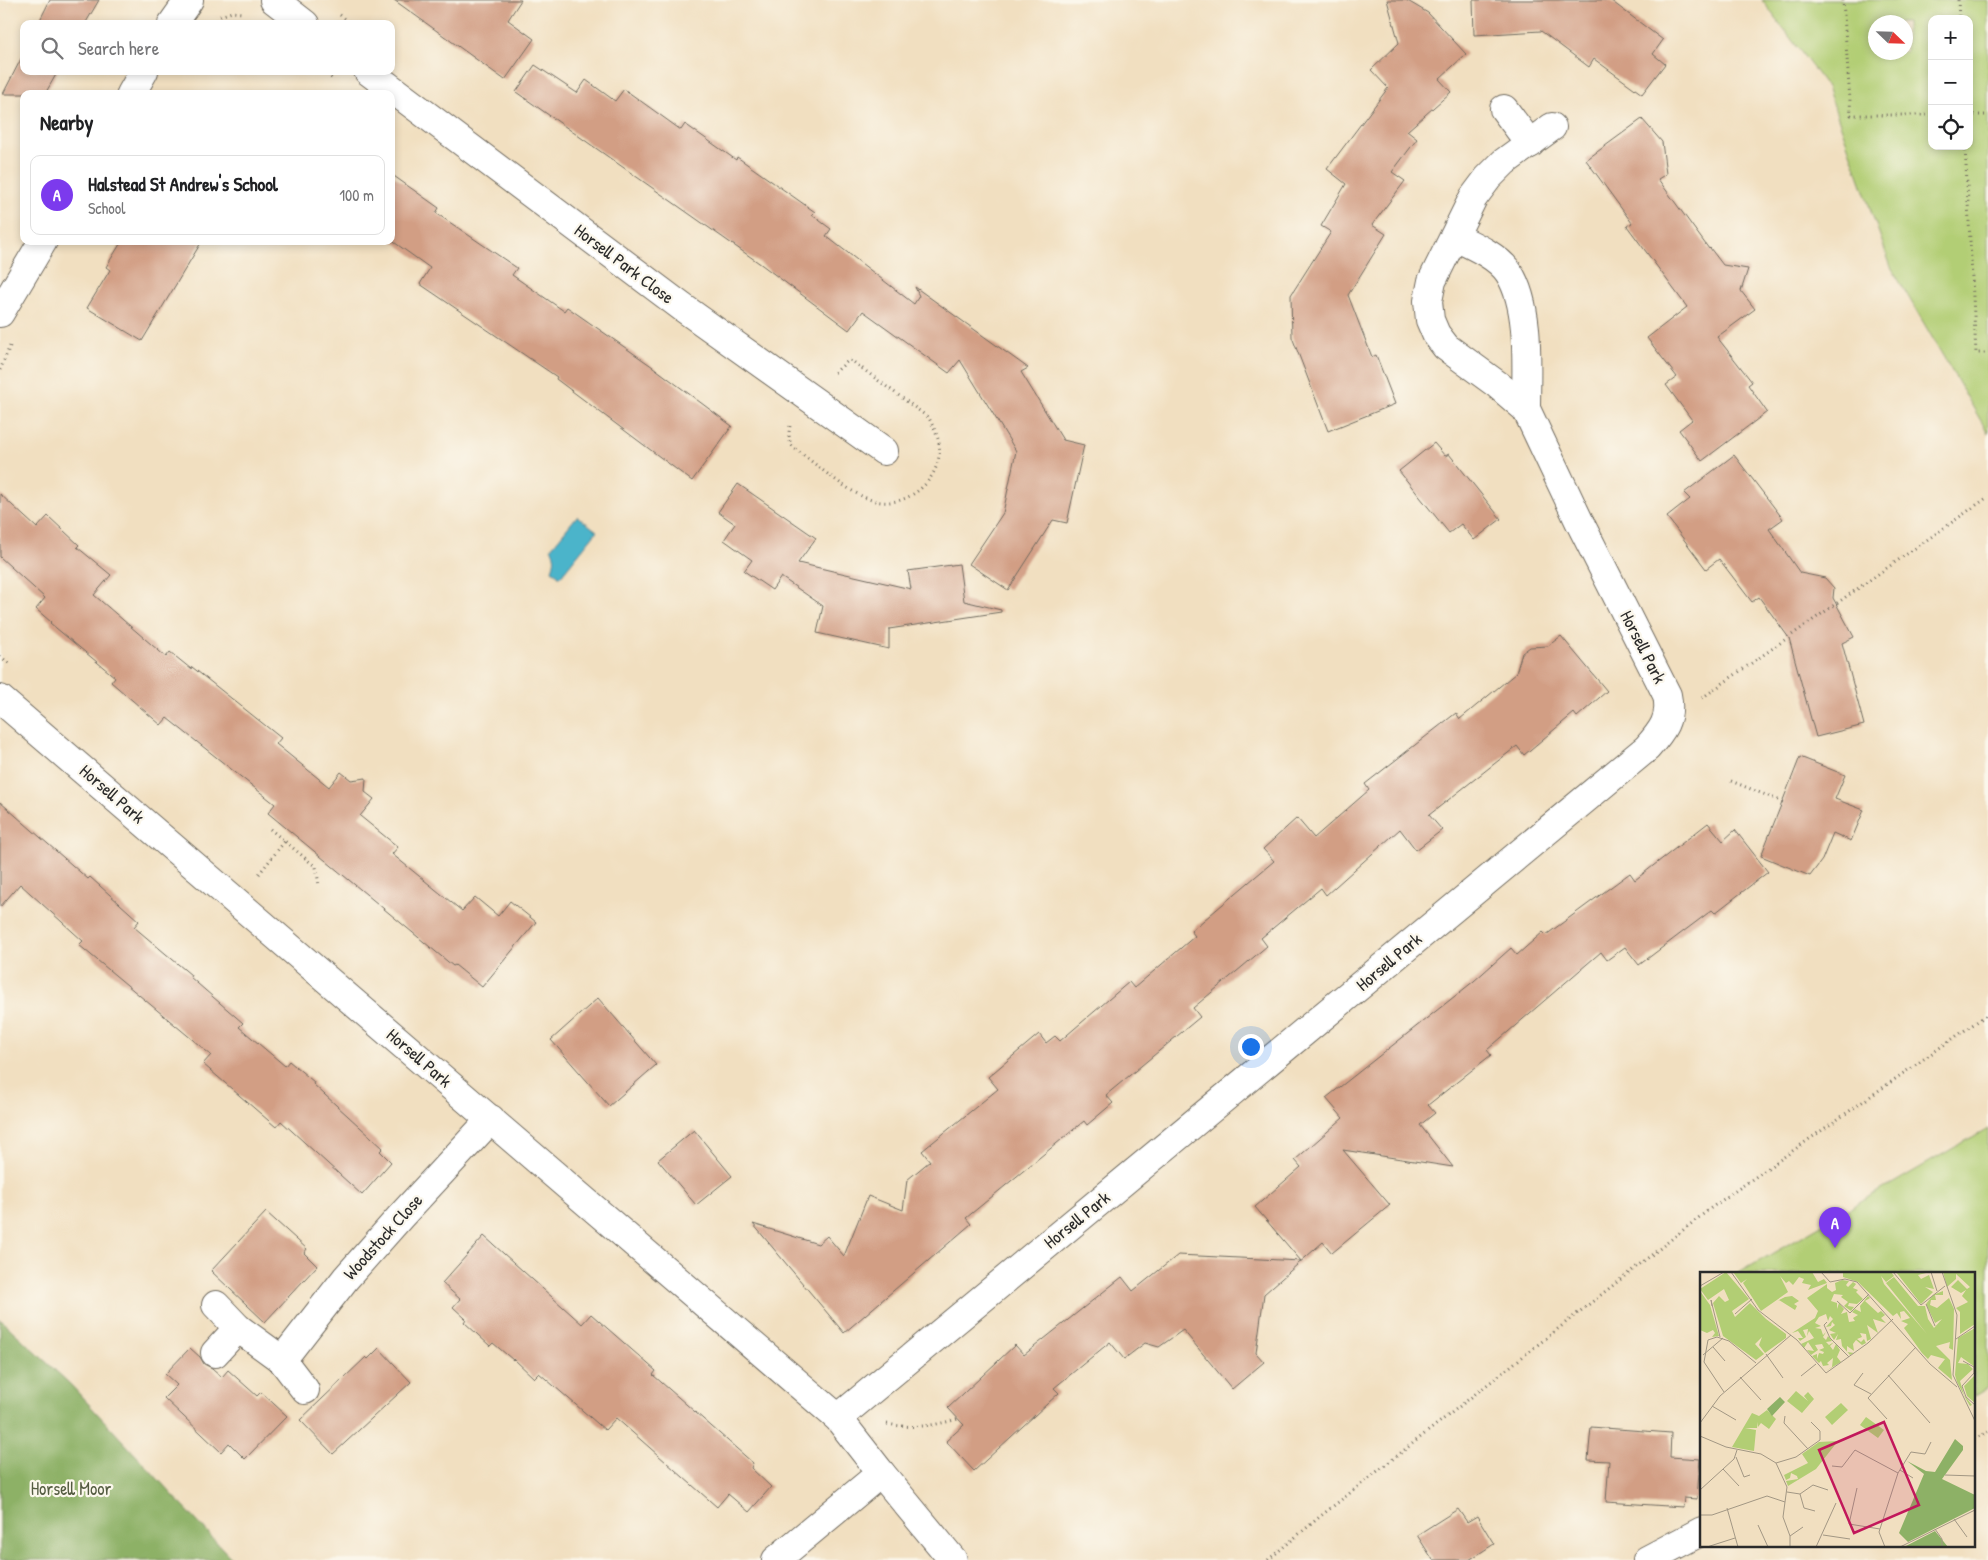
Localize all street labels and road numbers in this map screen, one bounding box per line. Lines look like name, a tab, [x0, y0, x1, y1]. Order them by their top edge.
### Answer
street label: Horsell Park Close	[569, 218, 679, 309]
street label: Horsell Park	[1614, 606, 1673, 688]
street label: Horsell Park	[74, 758, 151, 829]
street label: Horsell Park	[1350, 926, 1427, 996]
street label: Horsell Park	[381, 1022, 458, 1093]
street label: Horsell Park	[1038, 1185, 1116, 1254]
street label: Woodstock Close	[337, 1188, 428, 1285]

